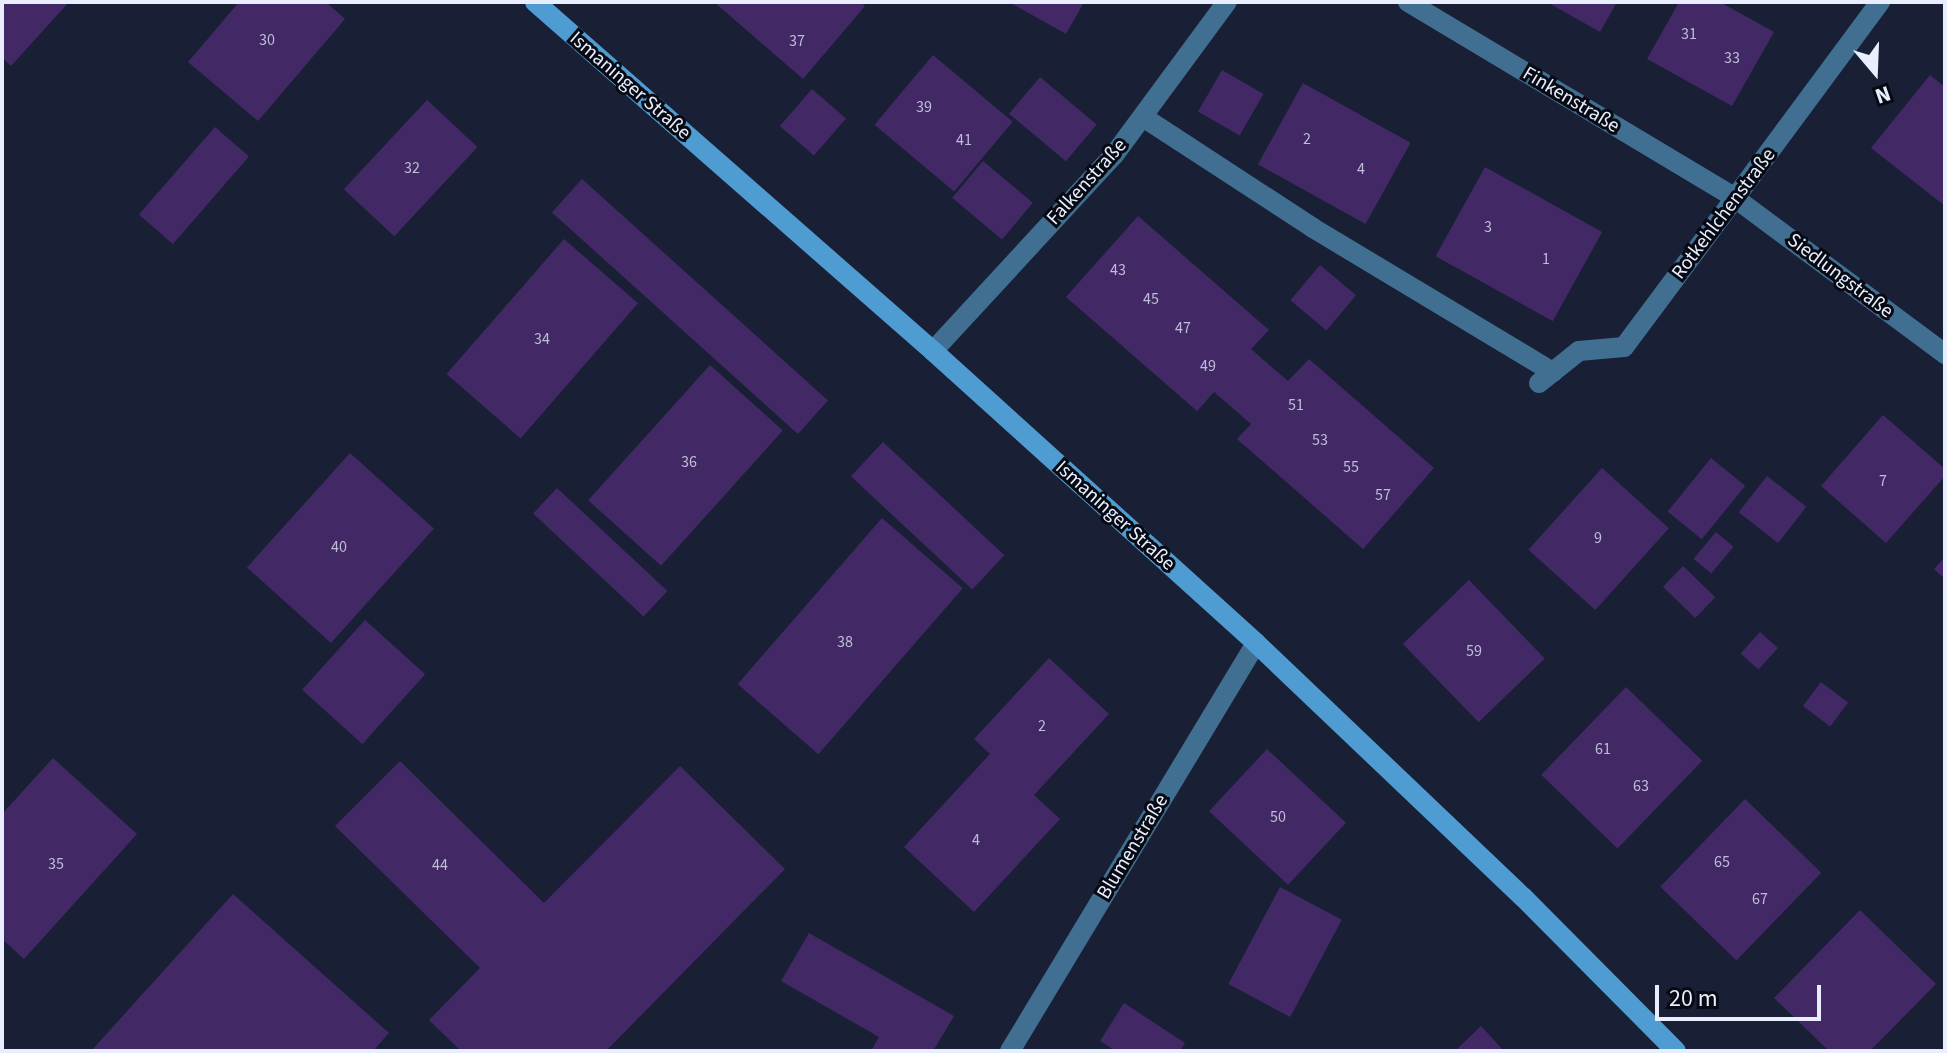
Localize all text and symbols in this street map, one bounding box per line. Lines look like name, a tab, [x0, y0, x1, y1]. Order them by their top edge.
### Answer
house number: 31	[1681, 24, 1697, 44]
street label: Ismaninger Straße	[564, 27, 696, 145]
house number: 30	[259, 30, 275, 50]
house number: 37	[789, 31, 805, 51]
north arrow	[1835, 32, 1915, 112]
house number: 33	[1724, 48, 1740, 68]
street label: Finkenstraße	[1518, 62, 1624, 138]
text: N	[1871, 77, 1895, 112]
house number: 39	[916, 97, 932, 117]
house number: 2	[1303, 129, 1311, 149]
house number: 41	[956, 130, 972, 150]
street label: Falkenstraße	[1042, 134, 1132, 230]
street label: Rotkehlchenstraße	[1667, 144, 1781, 284]
house number: 32	[404, 158, 420, 178]
house number: 4	[1357, 159, 1365, 179]
house number: 3	[1484, 217, 1492, 237]
street label: Siedlungstraße	[1782, 228, 1898, 324]
house number: 1	[1542, 249, 1550, 269]
house number: 43	[1110, 260, 1126, 280]
house number: 45	[1143, 289, 1159, 309]
house number: 47	[1175, 318, 1191, 338]
house number: 34	[534, 329, 550, 349]
house number: 49	[1200, 356, 1216, 376]
house number: 51	[1288, 395, 1304, 415]
house number: 53	[1312, 430, 1328, 450]
house number: 36	[681, 452, 697, 472]
street label: Ismaninger Straße	[1050, 456, 1180, 576]
house number: 55	[1343, 457, 1359, 477]
house number: 7	[1879, 471, 1887, 491]
house number: 57	[1375, 485, 1391, 505]
house number: 9	[1594, 528, 1602, 548]
house number: 40	[331, 537, 347, 557]
house number: 38	[837, 632, 853, 652]
house number: 59	[1466, 641, 1482, 661]
house number: 2	[1038, 716, 1046, 736]
house number: 61	[1595, 739, 1611, 759]
house number: 63	[1633, 776, 1649, 796]
street label: Blumenstraße	[1092, 790, 1174, 904]
house number: 50	[1270, 807, 1286, 827]
house number: 4	[972, 830, 980, 850]
house number: 65	[1714, 852, 1730, 872]
house number: 35	[48, 854, 64, 874]
house number: 44	[432, 855, 448, 875]
house number: 67	[1752, 889, 1768, 909]
scale bar	[1659, 969, 1825, 1019]
text: 20 m	[1669, 981, 1718, 1016]

